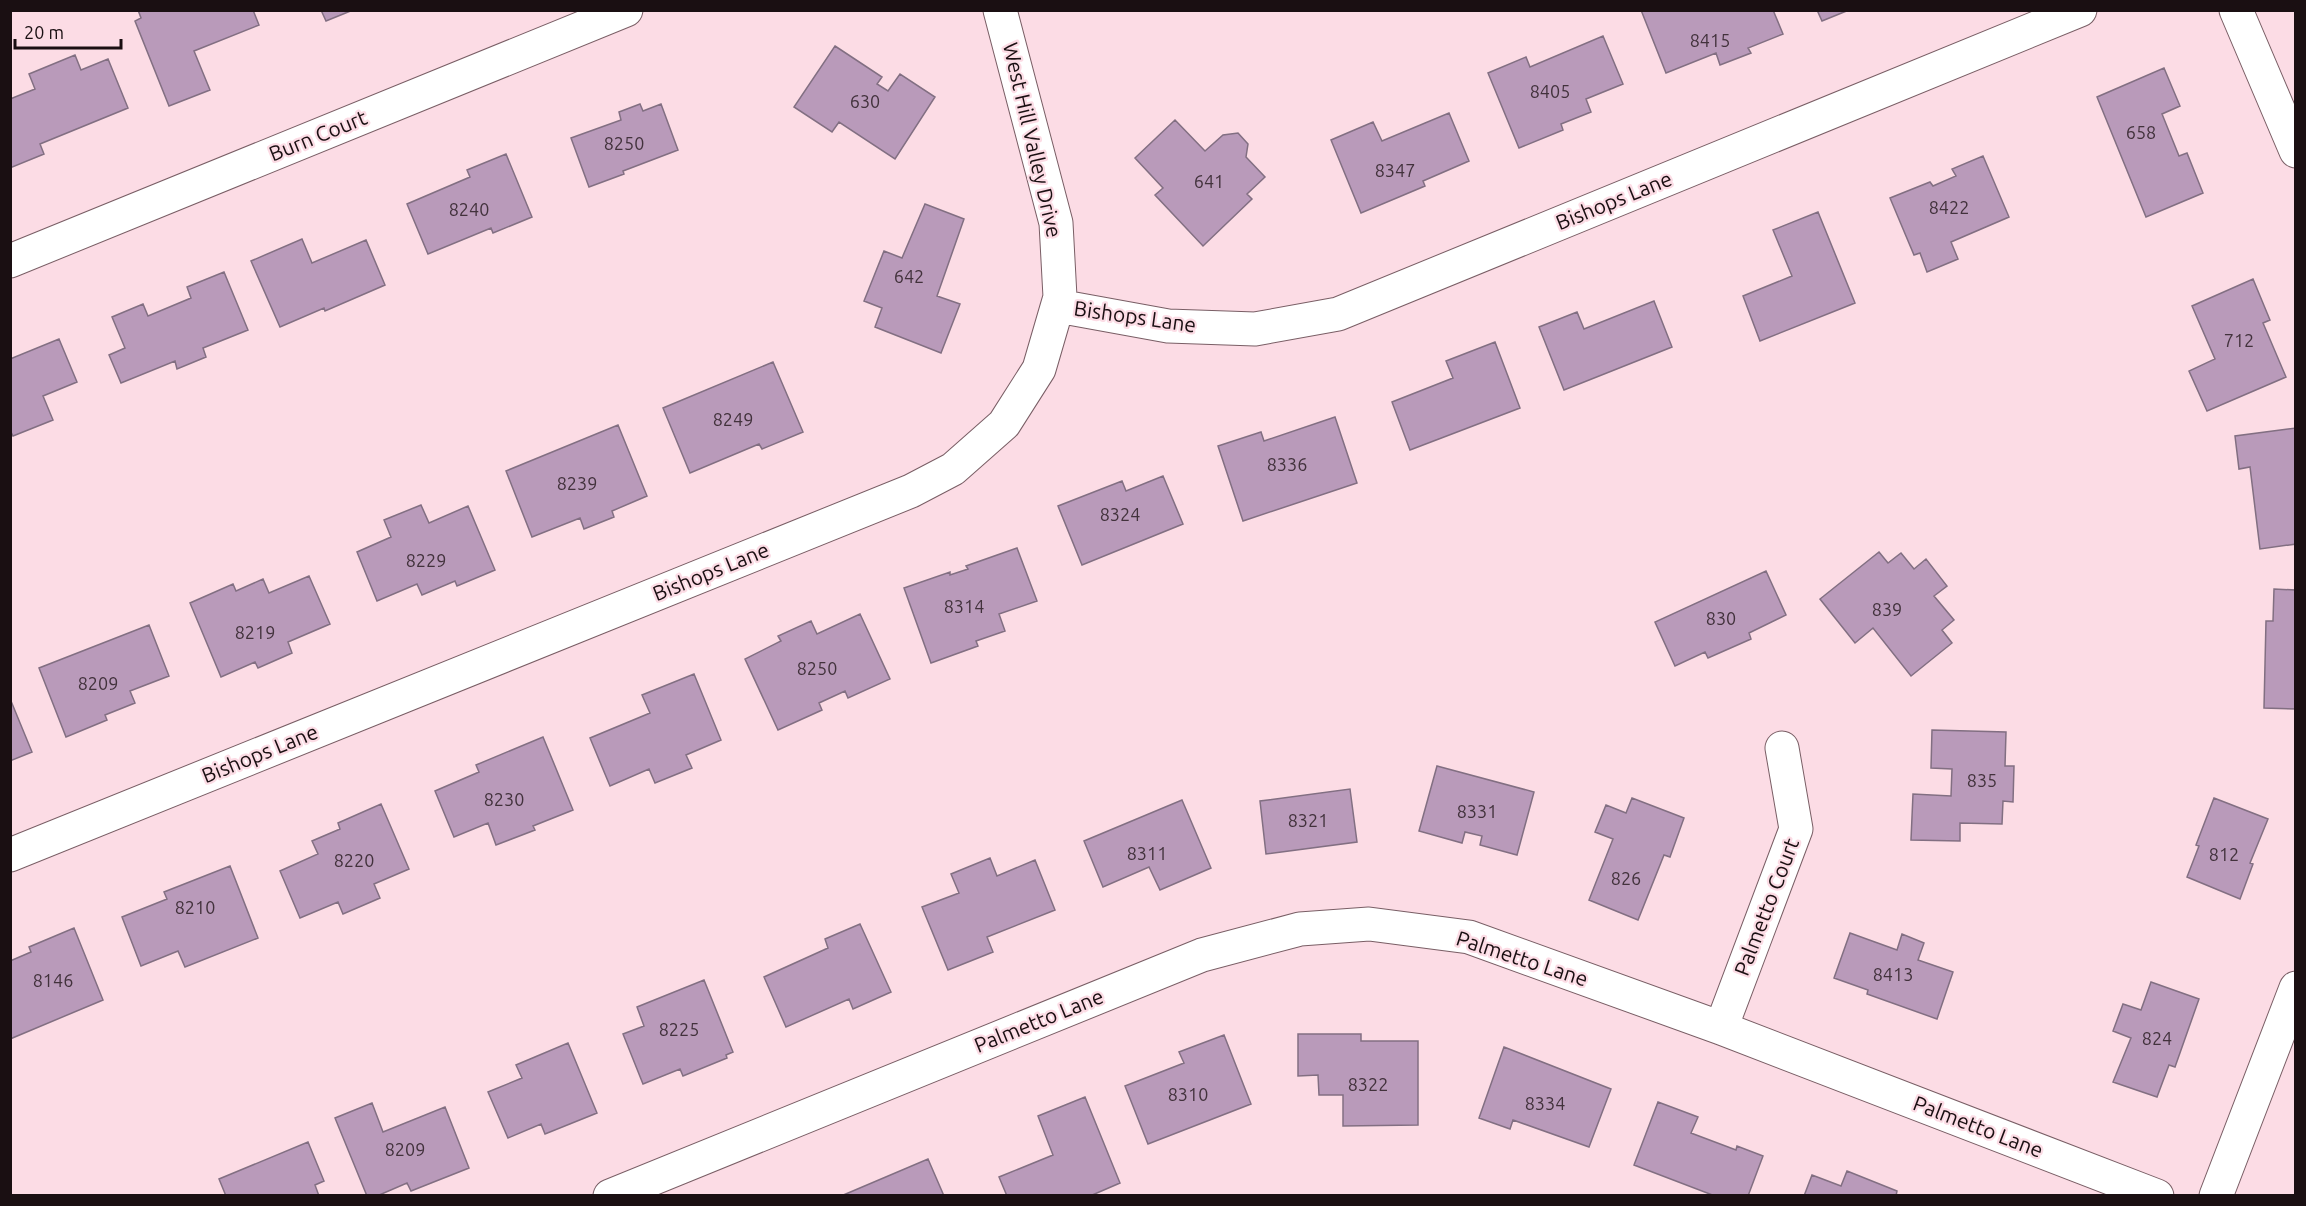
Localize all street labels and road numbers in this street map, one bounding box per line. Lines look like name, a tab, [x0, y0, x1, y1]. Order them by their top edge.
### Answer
street label: West Hill Valley Drive	[999, 40, 1067, 240]
street label: Burn Court	[265, 105, 370, 166]
street label: Bishops Lane	[1552, 166, 1675, 234]
street label: Bishops Lane	[1073, 296, 1198, 336]
street label: Bishops Lane	[649, 537, 772, 605]
street label: Bishops Lane	[198, 719, 321, 787]
street label: Palmetto Court	[1729, 835, 1803, 979]
street label: Palmetto Lane	[1453, 925, 1591, 991]
street label: Palmetto Lane	[971, 983, 1107, 1057]
street label: Palmetto Lane	[1910, 1090, 2047, 1162]

